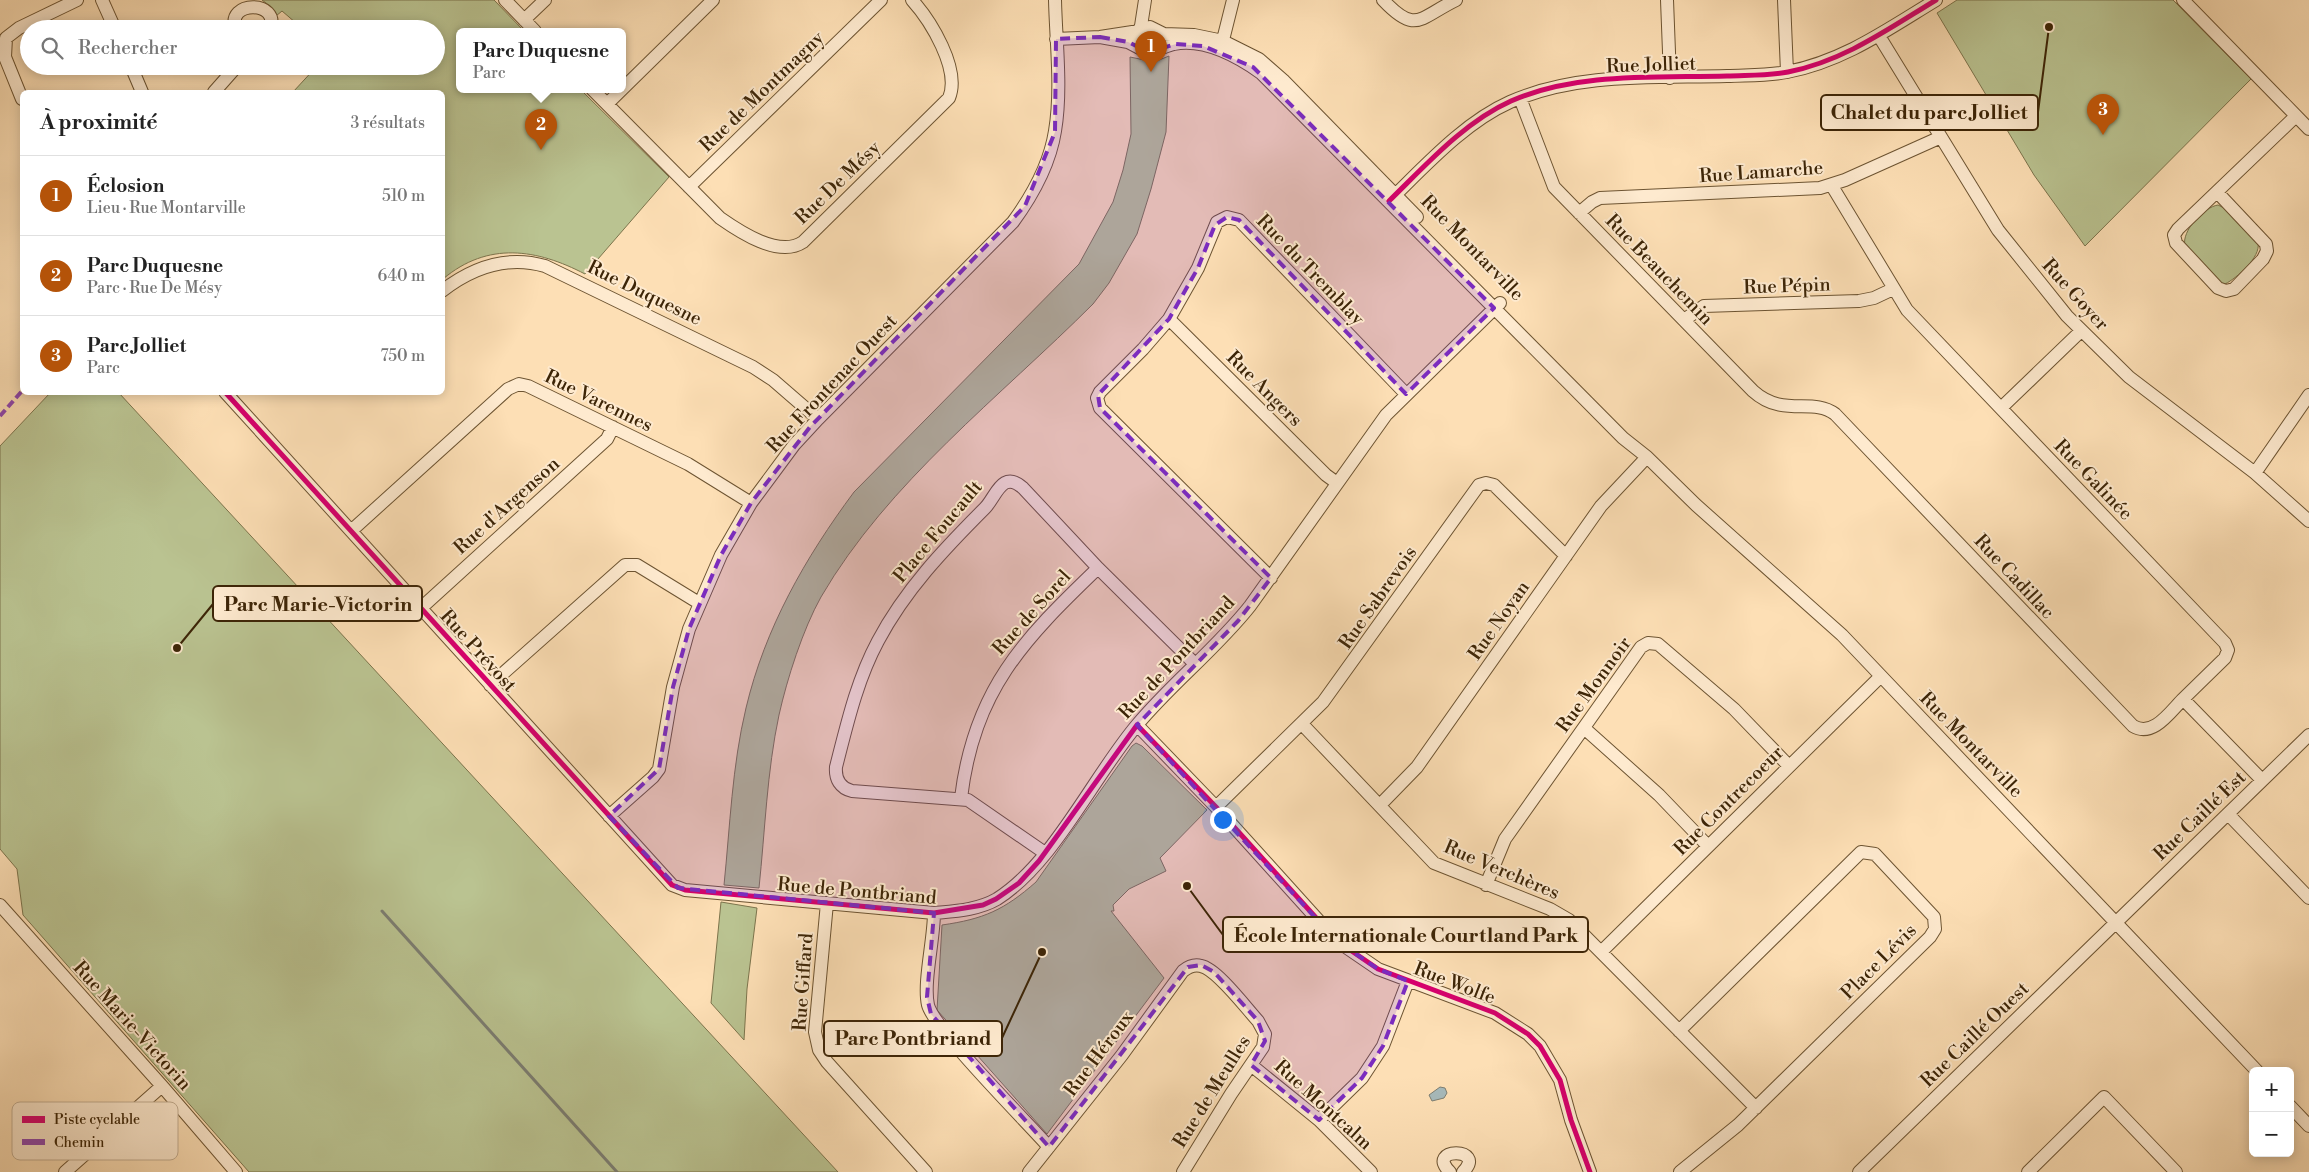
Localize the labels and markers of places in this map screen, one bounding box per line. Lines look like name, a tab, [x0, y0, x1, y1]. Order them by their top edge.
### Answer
pin: 1	[1135, 31, 1167, 72]
pin: 3	[2087, 94, 2119, 135]
callout: Chalet du parc Jolliet	[1821, 95, 2038, 130]
pin: 2	[525, 109, 557, 150]
callout: Parc Marie-Victorin	[213, 586, 422, 621]
callout: École Internationale Courtland Park	[1223, 917, 1588, 952]
callout: Parc Pontbriand	[824, 1021, 1002, 1056]

